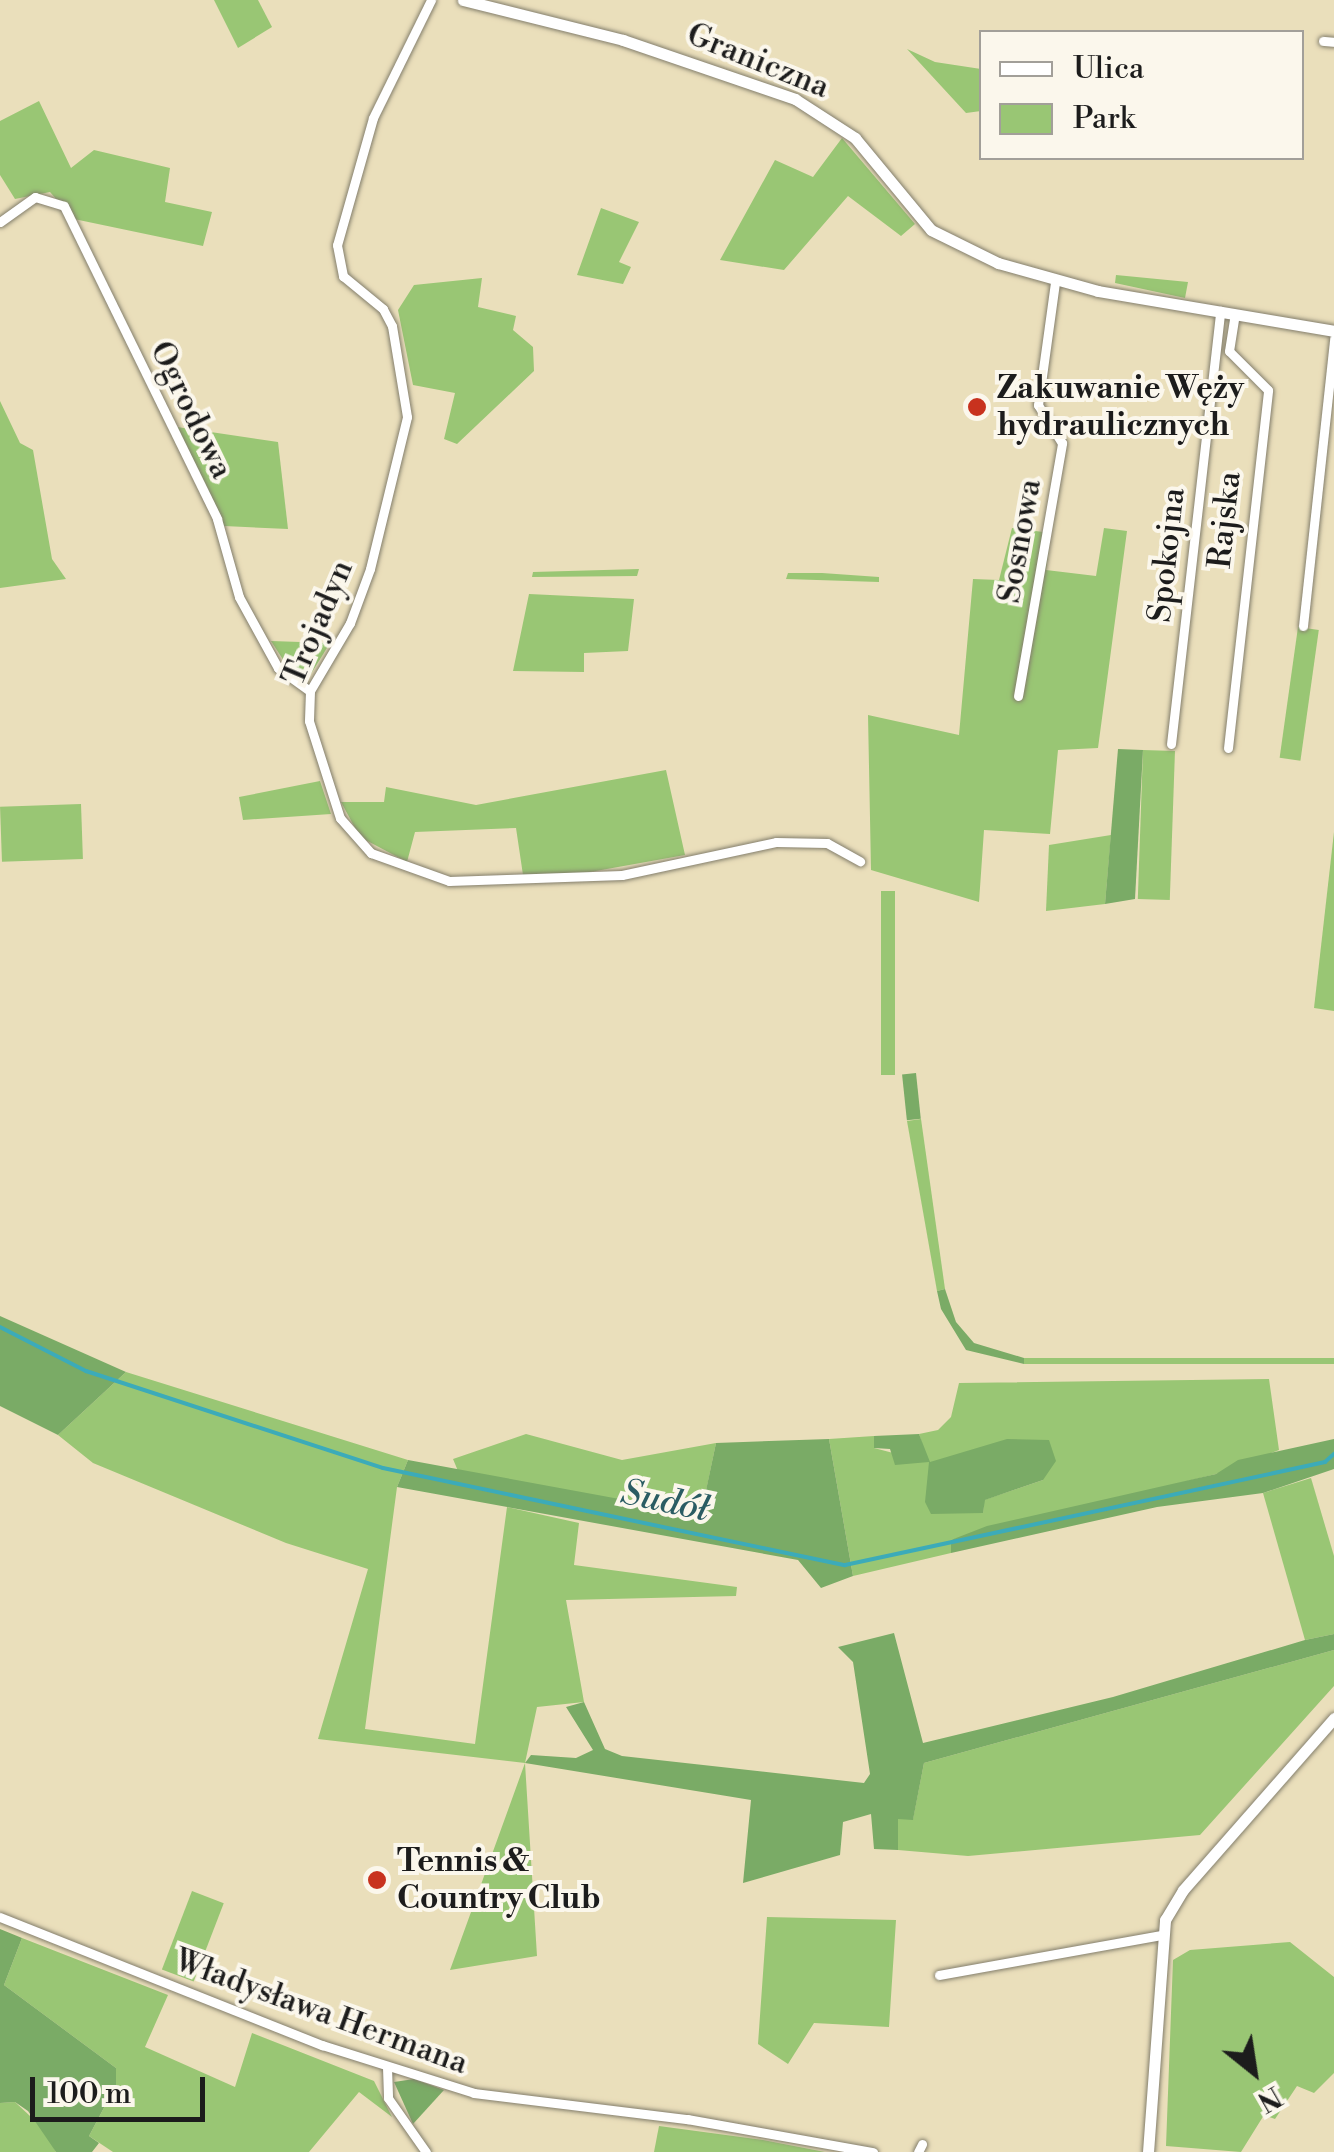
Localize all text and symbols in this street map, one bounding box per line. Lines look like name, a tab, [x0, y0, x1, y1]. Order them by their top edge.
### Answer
street label: Graniczna	[681, 15, 835, 107]
legend	[979, 30, 1304, 160]
text: Ulica	[1073, 50, 1144, 88]
text: Park	[1073, 100, 1135, 138]
street label: Ogrodowa	[141, 335, 241, 485]
place label: Zakuwanie Węży hydraulicznych	[997, 370, 1244, 445]
marker: Zakuwanie Węży hydraulicznych	[966, 396, 988, 418]
street label: Rajska	[1201, 470, 1249, 570]
street label: Sosnowa	[990, 476, 1050, 606]
street label: Spokojna	[1141, 486, 1193, 624]
street label: Trojadyn	[274, 555, 362, 691]
water label: Sudół	[617, 1472, 713, 1532]
place label: Tennis & Country Club	[397, 1843, 601, 1918]
marker: Tennis & Country Club	[366, 1869, 388, 1891]
street label: Władysława Hermana	[169, 1941, 473, 2083]
north arrow	[1204, 2022, 1304, 2122]
scale bar	[35, 2057, 210, 2119]
text: 100 m	[47, 2075, 131, 2113]
text: N	[1251, 2078, 1288, 2119]

